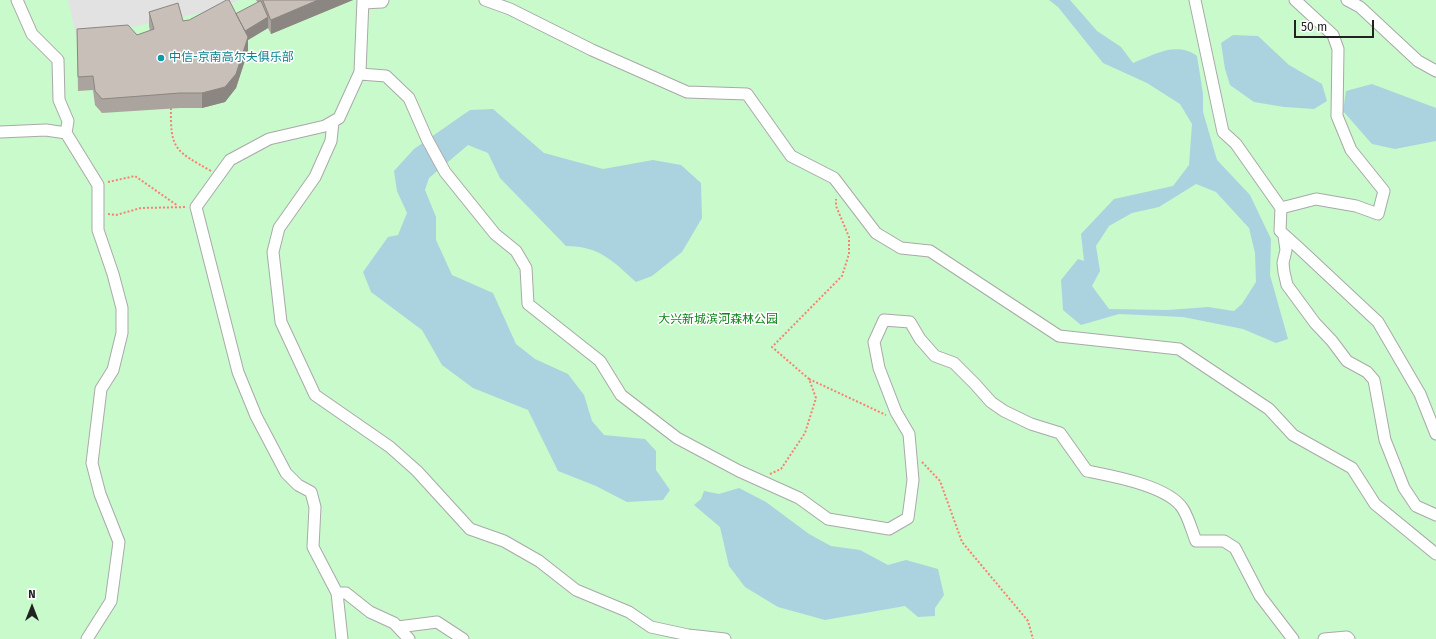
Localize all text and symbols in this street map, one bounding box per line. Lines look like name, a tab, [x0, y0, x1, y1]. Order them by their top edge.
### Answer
scale bar	[1296, 12, 1376, 38]
text: 50 m	[1301, 20, 1327, 34]
place label: 中信-京南高尔夫俱乐部	[169, 51, 294, 65]
marker: 中信-京南高尔夫俱乐部	[156, 53, 166, 63]
park label: 大兴新城滨河森林公园	[658, 313, 778, 327]
north arrow	[12, 587, 52, 627]
text: N	[28, 588, 36, 601]

